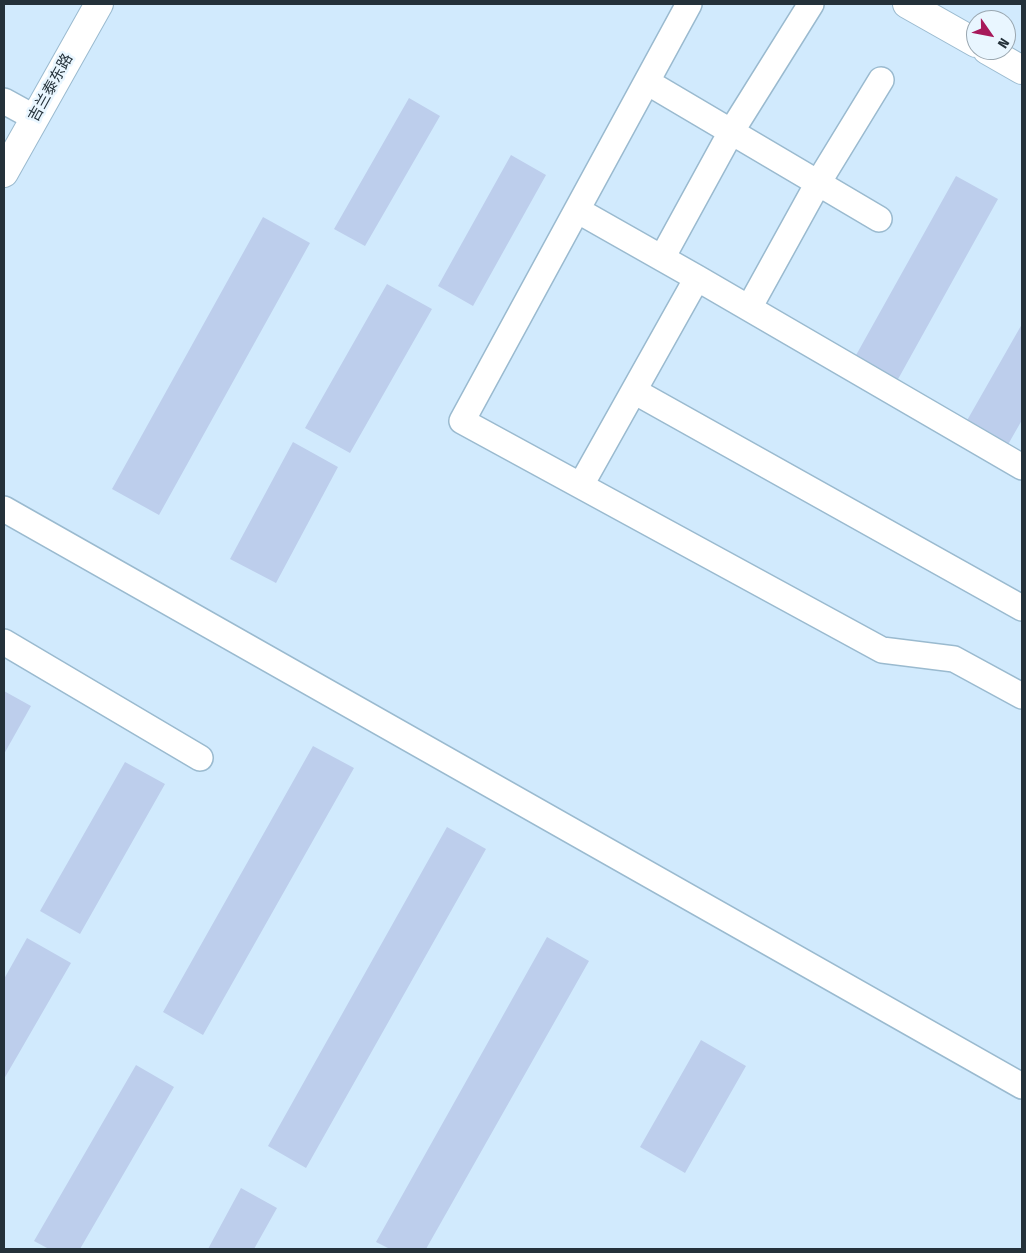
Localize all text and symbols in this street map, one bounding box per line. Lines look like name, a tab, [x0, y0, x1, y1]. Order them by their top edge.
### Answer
north arrow	[966, 10, 1016, 60]
text: N	[994, 35, 1013, 51]
street label: 吉兰泰东路	[25, 51, 77, 125]

